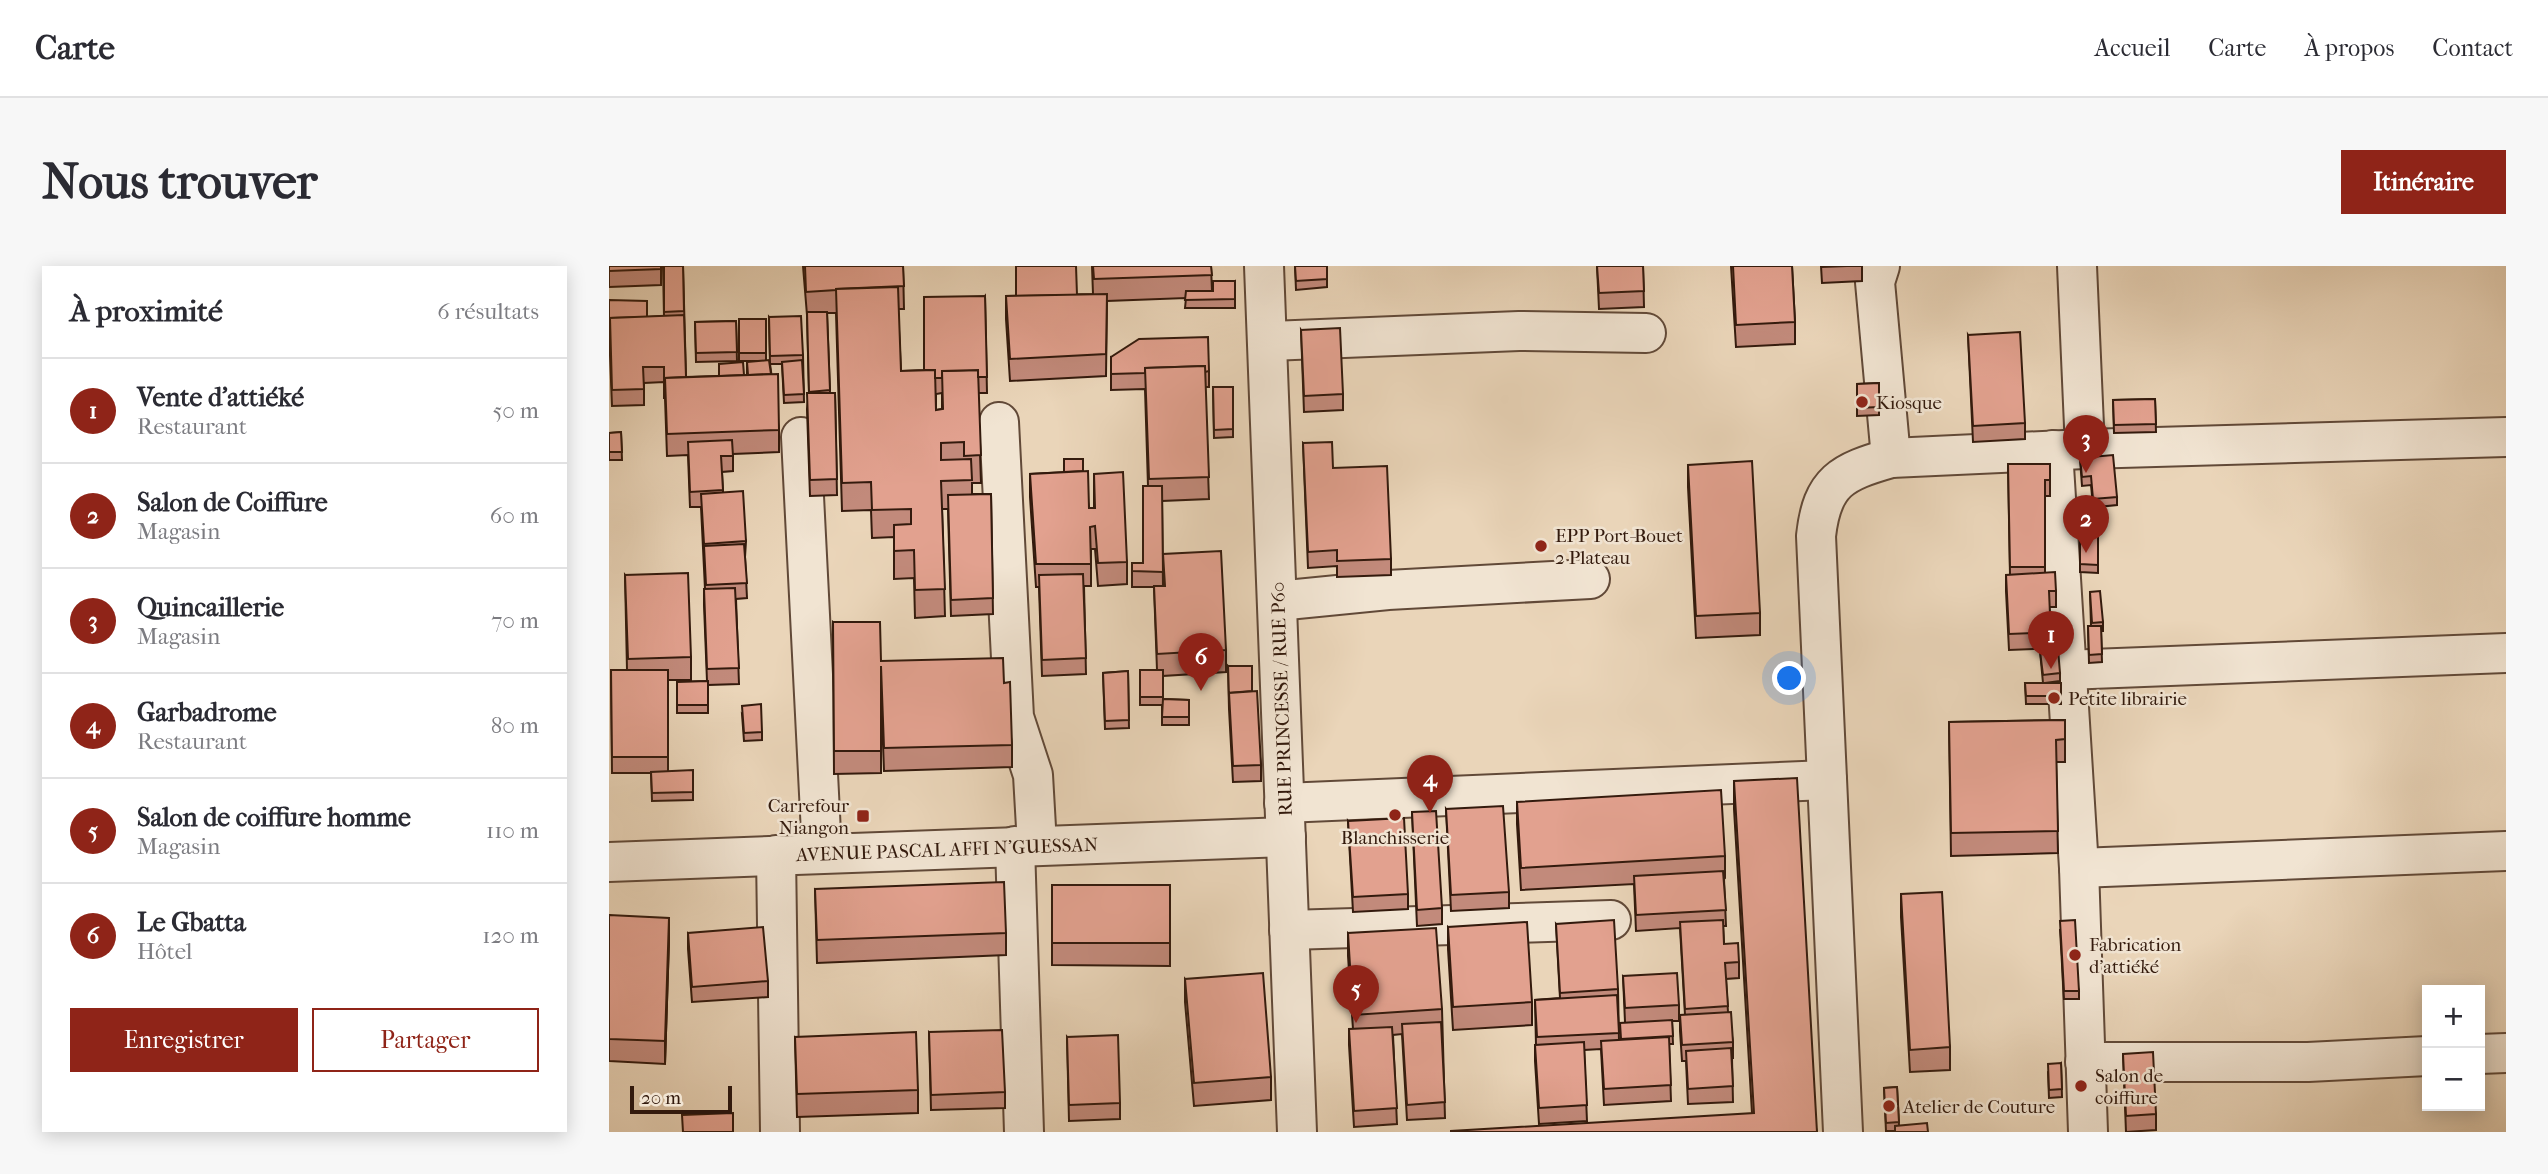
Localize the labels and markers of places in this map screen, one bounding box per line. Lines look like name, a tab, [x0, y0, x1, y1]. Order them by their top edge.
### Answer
place label: Kiosque	[1876, 392, 1942, 414]
marker: Kiosque	[1854, 394, 1870, 410]
pin: 3	[2063, 415, 2109, 473]
pin: 2	[2063, 495, 2109, 553]
place label: EPP Port-Bouet 2 Plateau	[1555, 525, 1683, 569]
marker: EPP Port-Bouet 2 Plateau	[1533, 538, 1549, 554]
pin: 1	[2028, 611, 2074, 669]
pin: 6	[1178, 633, 1224, 691]
place label: Petite librairie	[2068, 688, 2187, 710]
marker: Petite librairie	[2046, 690, 2062, 706]
pin: 4	[1407, 755, 1453, 813]
place label: Carrefour Niangon	[768, 795, 850, 839]
marker: Blanchisserie	[1387, 807, 1403, 823]
marker: Carrefour Niangon	[855, 808, 871, 824]
place label: Blanchisserie	[1341, 827, 1449, 849]
place label: Fabrication d'attiéké	[2089, 934, 2181, 978]
marker: Fabrication d'attiéké	[2067, 947, 2083, 963]
pin: 5	[1333, 965, 1379, 1023]
place label: Salon de coiffure	[2095, 1065, 2163, 1109]
marker: Salon de coiffure	[2073, 1078, 2089, 1094]
place label: Atelier de Couture	[1902, 1096, 2055, 1118]
marker: Atelier de Couture	[1881, 1098, 1897, 1114]

